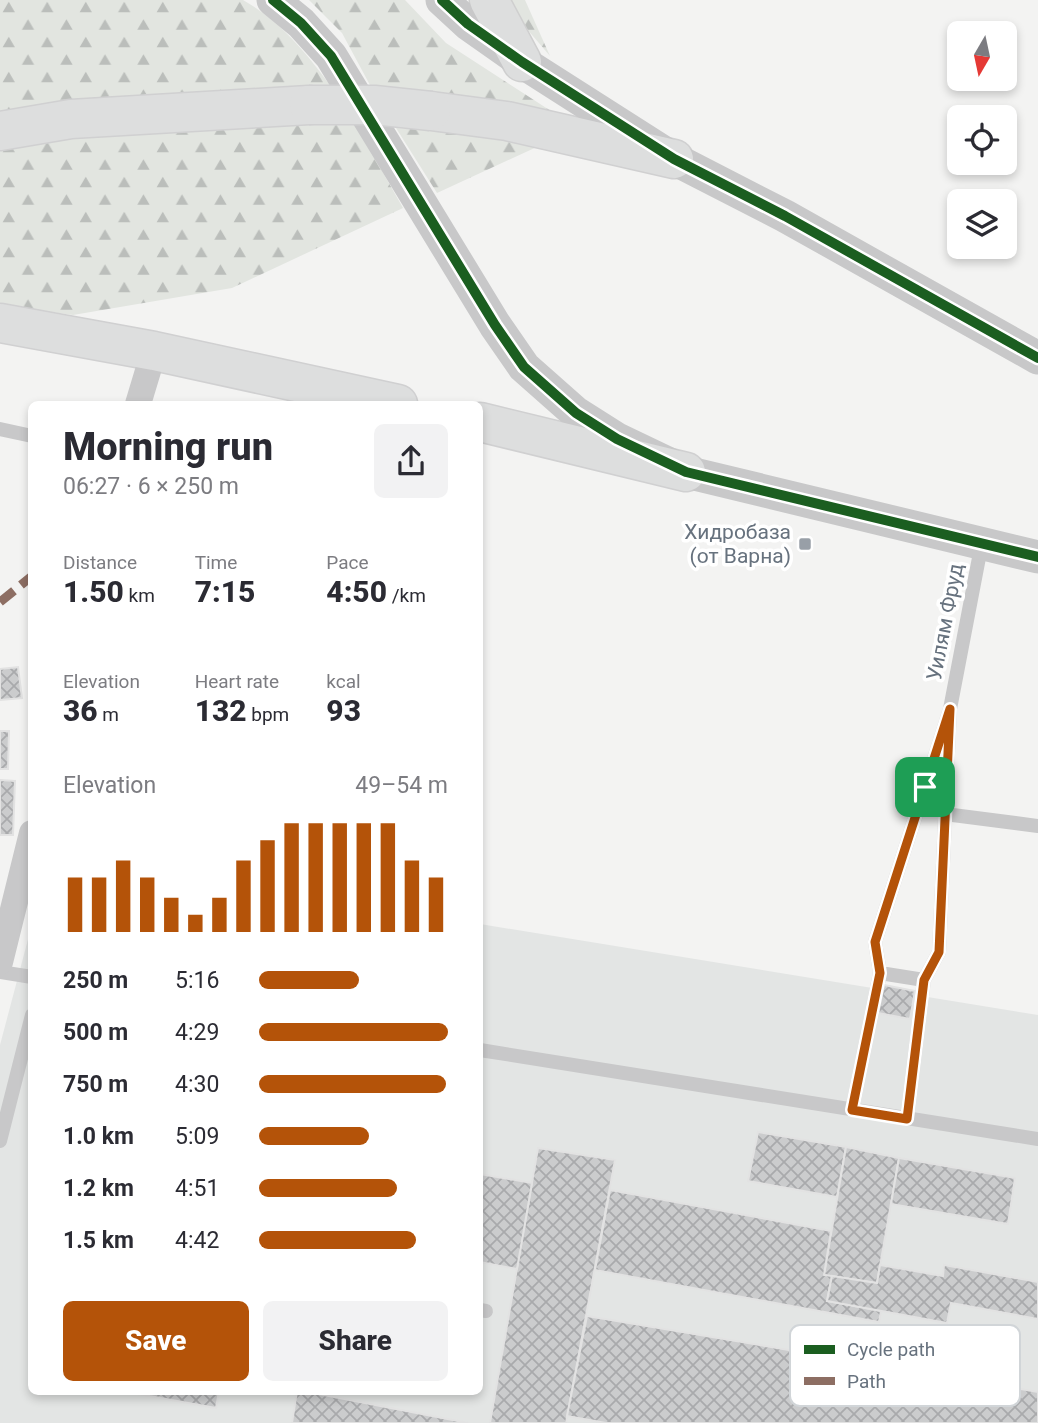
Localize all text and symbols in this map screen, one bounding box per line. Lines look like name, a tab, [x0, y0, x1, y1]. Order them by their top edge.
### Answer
north arrow	[947, 21, 1017, 91]
map controls	[947, 21, 1017, 259]
button: locate	[947, 105, 1017, 175]
button: layers	[947, 189, 1017, 259]
button: share	[374, 424, 448, 498]
text: Morning run	[63, 425, 273, 469]
text: 06:27 · 6 × 250 m	[63, 473, 239, 500]
place label: Хидробаза (от Варна)	[684, 520, 791, 568]
marker: Хидробаза (от Варна)	[797, 536, 813, 552]
text: Distance	[63, 551, 137, 574]
text: Time	[195, 551, 237, 574]
text: Pace	[326, 551, 369, 574]
street label: Уилям Фруд	[922, 561, 968, 683]
text: 1.50	[63, 574, 124, 609]
text: 7:15	[195, 574, 255, 609]
text: 4:50	[326, 574, 387, 609]
text: km	[124, 584, 155, 607]
text: /km	[387, 584, 426, 607]
text: Elevation	[63, 670, 140, 693]
text: Heart rate	[195, 670, 279, 693]
text: kcal	[326, 670, 361, 693]
text: 36	[63, 693, 98, 728]
text: 132	[195, 693, 247, 728]
text: 93	[326, 693, 361, 728]
text: m	[98, 703, 119, 726]
text: bpm	[247, 703, 289, 726]
pin	[895, 757, 955, 817]
icon: arrive	[906, 768, 944, 806]
text: Elevation	[63, 772, 156, 799]
text: 49–54 m	[355, 772, 448, 799]
text: 250 m	[63, 967, 128, 994]
text: 5:16	[175, 967, 219, 994]
text: 500 m	[63, 1019, 128, 1046]
text: 4:29	[175, 1019, 219, 1046]
text: 750 m	[63, 1071, 128, 1098]
text: 4:30	[175, 1071, 219, 1098]
text: 1.0 km	[63, 1123, 134, 1150]
text: 5:09	[175, 1123, 219, 1150]
text: 1.2 km	[63, 1175, 134, 1202]
text: 4:51	[175, 1175, 219, 1202]
text: 1.5 km	[63, 1227, 134, 1254]
text: 4:42	[175, 1227, 219, 1254]
button: Save	[63, 1301, 249, 1381]
button: Share	[263, 1301, 448, 1381]
legend	[790, 1325, 1020, 1406]
text: Cycle path	[847, 1338, 935, 1361]
text: Path	[847, 1370, 886, 1393]

